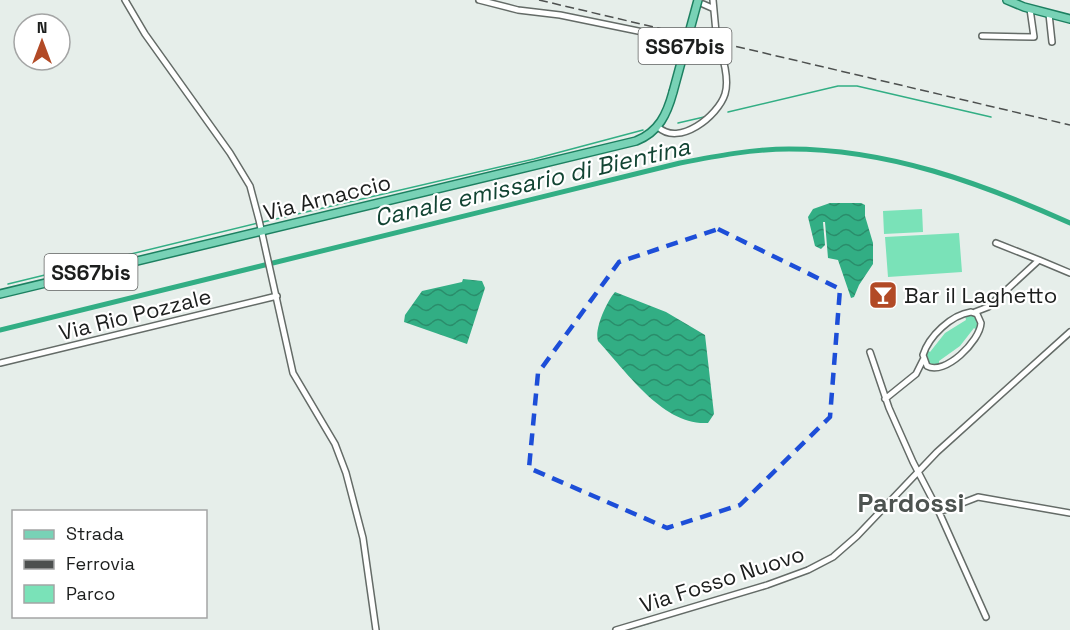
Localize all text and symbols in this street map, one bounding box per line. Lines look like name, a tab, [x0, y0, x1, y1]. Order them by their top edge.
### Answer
north arrow	[12, 12, 72, 72]
text: N	[37, 17, 47, 38]
road number: SS67bis	[638, 28, 732, 64]
water label: Canale emissario di Bientina	[371, 131, 693, 233]
street label: Via Arnaccio	[260, 168, 394, 226]
road number: SS67bis	[44, 254, 138, 290]
bar icon: Bar il Laghetto	[867, 279, 899, 311]
place label: Bar il Laghetto	[904, 281, 1057, 309]
street label: Via Rio Pozzale	[56, 282, 214, 346]
district label: Pardossi	[858, 486, 964, 520]
legend	[12, 510, 207, 618]
text: Strada	[66, 522, 124, 545]
street label: Via Fosso Nuovo	[636, 539, 808, 619]
text: Ferrovia	[66, 552, 135, 575]
text: Parco	[66, 582, 115, 605]

